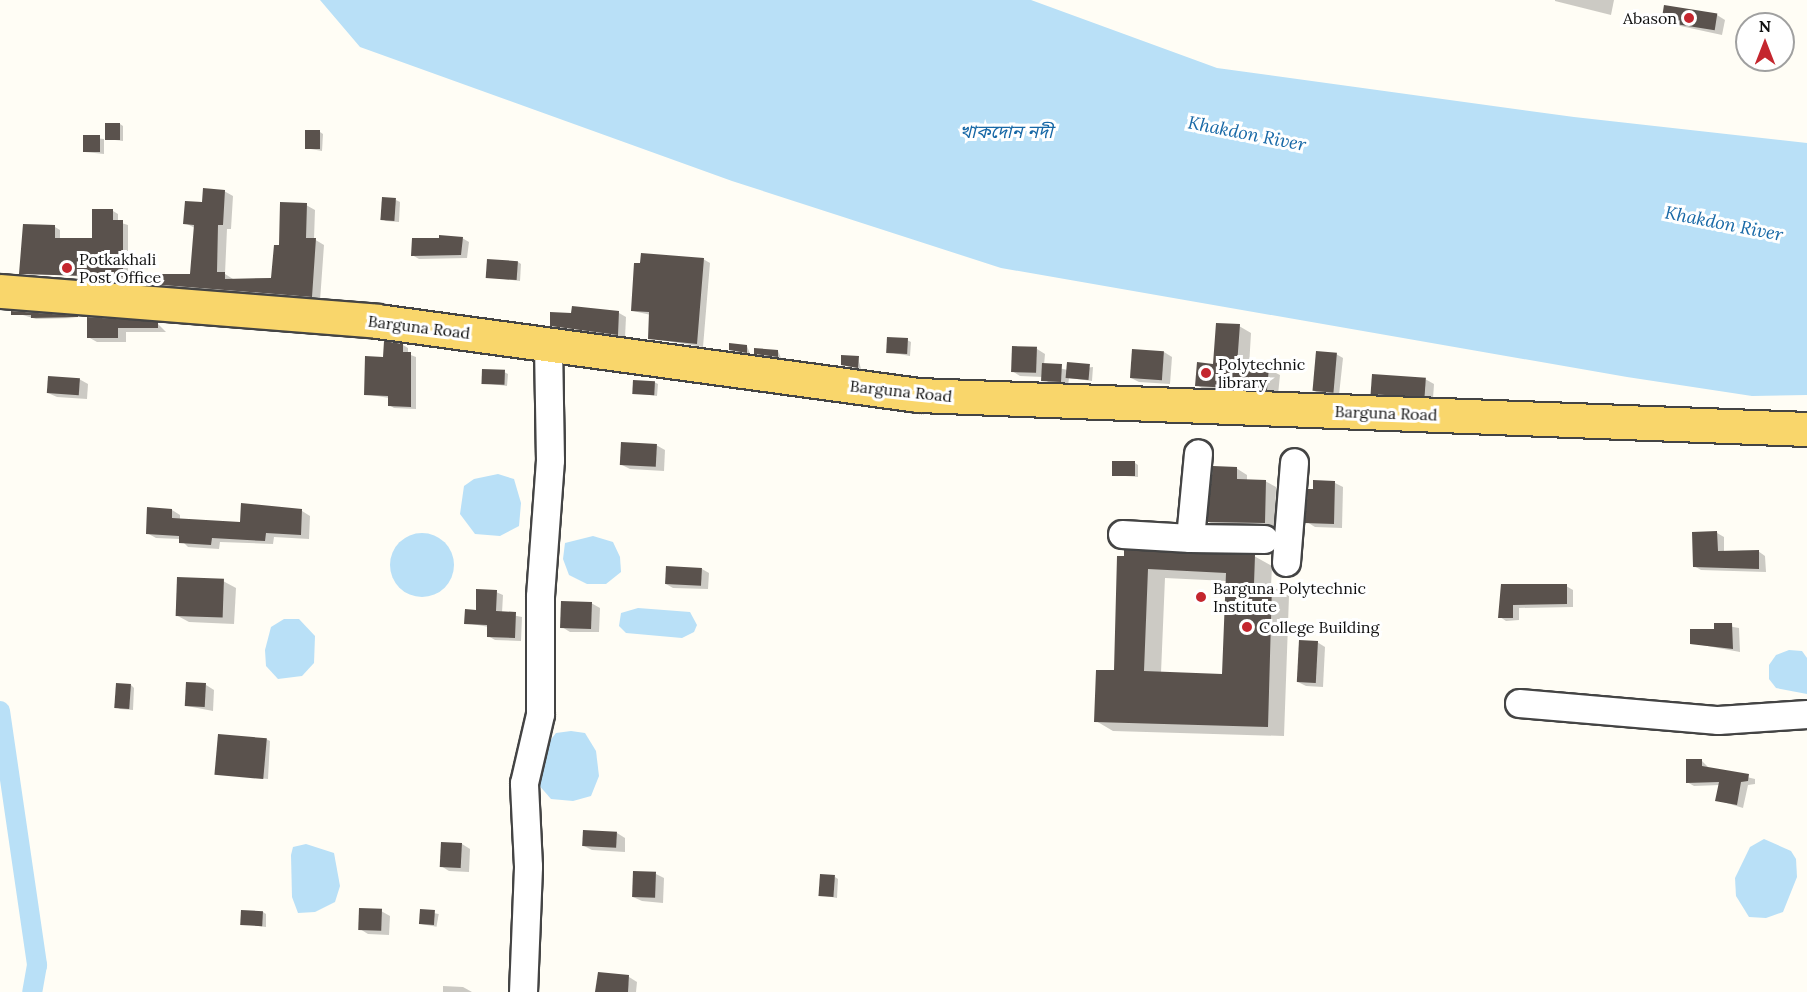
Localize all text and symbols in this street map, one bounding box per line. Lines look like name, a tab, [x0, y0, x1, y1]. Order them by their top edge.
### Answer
place label: Abason	[1623, 8, 1677, 28]
marker: Abason	[1682, 11, 1696, 25]
north arrow	[1735, 12, 1795, 72]
text: N	[1759, 16, 1771, 36]
water label: Khakdon River	[1186, 112, 1308, 156]
water label: খাকদোন নদী	[959, 121, 1053, 143]
water label: Khakdon River	[1663, 202, 1785, 246]
place label: Potkakhali Post Office	[79, 249, 161, 287]
marker: Potkakhali Post Office	[60, 261, 74, 275]
street label: Barguna Road	[367, 311, 471, 343]
place label: Polytechnic library	[1218, 354, 1305, 392]
marker: Polytechnic library	[1199, 366, 1213, 380]
street label: Barguna Road	[849, 376, 953, 406]
street label: Barguna Road	[1334, 402, 1438, 424]
place label: Barguna Polytechnic Institute	[1213, 578, 1366, 616]
marker: Barguna Polytechnic Institute	[1194, 590, 1208, 604]
place label: College Building	[1259, 617, 1379, 637]
marker: College Building	[1240, 620, 1254, 634]

